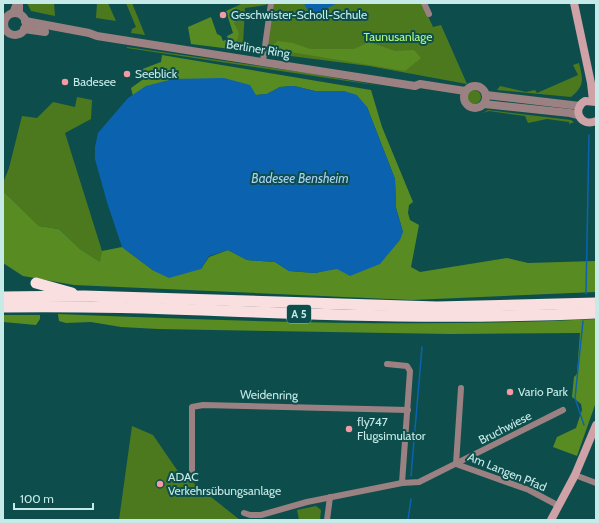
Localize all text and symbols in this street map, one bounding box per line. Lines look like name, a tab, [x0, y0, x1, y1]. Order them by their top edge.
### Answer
place label: Geschwister-Scholl-Schule	[231, 7, 367, 22]
marker: Geschwister-Scholl-Schule	[218, 10, 228, 20]
park label: Taunusanlage	[364, 29, 432, 44]
street label: Berliner Ring	[225, 36, 292, 61]
place label: Seeblick	[135, 66, 178, 81]
marker: Seeblick	[122, 69, 132, 79]
place label: Badesee	[73, 74, 116, 89]
marker: Badesee	[60, 77, 70, 87]
water label: Badesee Bensheim	[251, 170, 349, 186]
road number: A 5	[287, 305, 311, 323]
place label: Vario Park	[518, 384, 568, 399]
street label: Weidenring	[240, 386, 299, 403]
marker: Vario Park	[505, 387, 515, 397]
street label: Bruchwiese	[476, 408, 534, 447]
place label: fly747 Flugsimulator	[357, 414, 426, 443]
marker: fly747 Flugsimulator	[344, 424, 354, 434]
street label: Am Langen Pfad	[466, 449, 549, 494]
place label: ADAC Verkehrsübungsanlage	[168, 469, 281, 498]
marker: ADAC Verkehrsübungsanlage	[155, 479, 165, 489]
scale bar	[14, 485, 93, 511]
text: 100 m	[20, 491, 54, 506]

